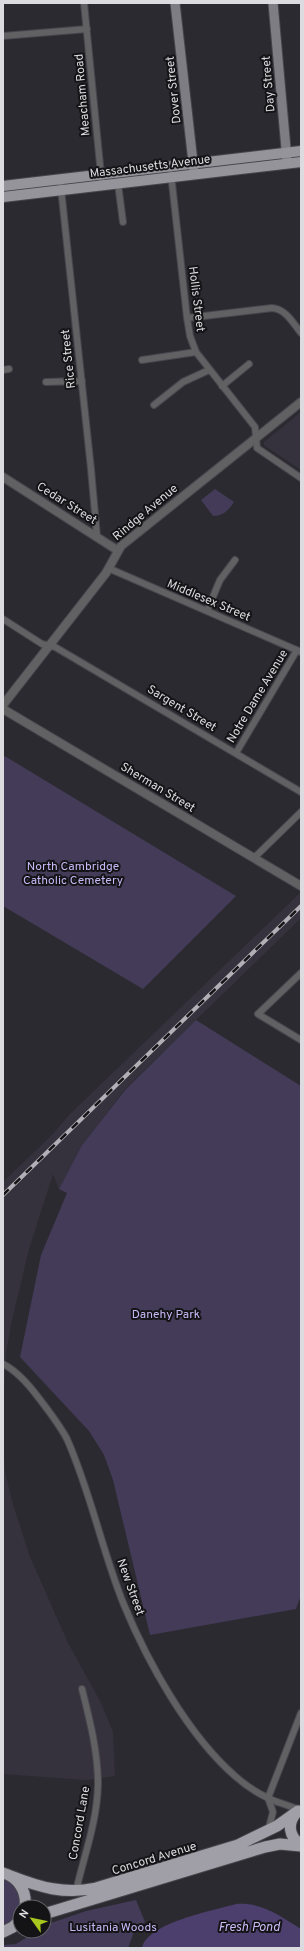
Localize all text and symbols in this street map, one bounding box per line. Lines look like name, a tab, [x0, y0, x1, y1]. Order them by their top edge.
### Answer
street label: Meacham Road	[71, 53, 95, 137]
street label: Dover Street	[162, 55, 185, 124]
street label: Day Street	[259, 55, 279, 113]
street label: Massachusetts Avenue	[89, 152, 211, 182]
street label: Hollis Street	[184, 265, 208, 333]
street label: Rice Street	[58, 329, 80, 389]
street label: Cedar Street	[33, 479, 100, 529]
street label: Rindge Avenue	[110, 481, 182, 545]
street label: Middlesex Street	[164, 576, 253, 626]
street label: Notre Dame Avenue	[224, 647, 292, 746]
street label: Sargent Street	[144, 682, 219, 736]
street label: Sherman Street	[117, 759, 198, 817]
park label: North Cambridge Catholic Cemetery	[23, 859, 123, 889]
park label: Danehy Park	[132, 1307, 200, 1323]
street label: New Street	[112, 1557, 148, 1618]
street label: Concord Lane	[66, 1785, 94, 1861]
street label: Concord Avenue	[110, 1838, 199, 1879]
north arrow	[12, 1899, 52, 1939]
text: N	[16, 1907, 32, 1921]
park label: Lusitania Woods	[69, 1920, 157, 1936]
water label: Fresh Pond	[218, 1920, 281, 1936]

